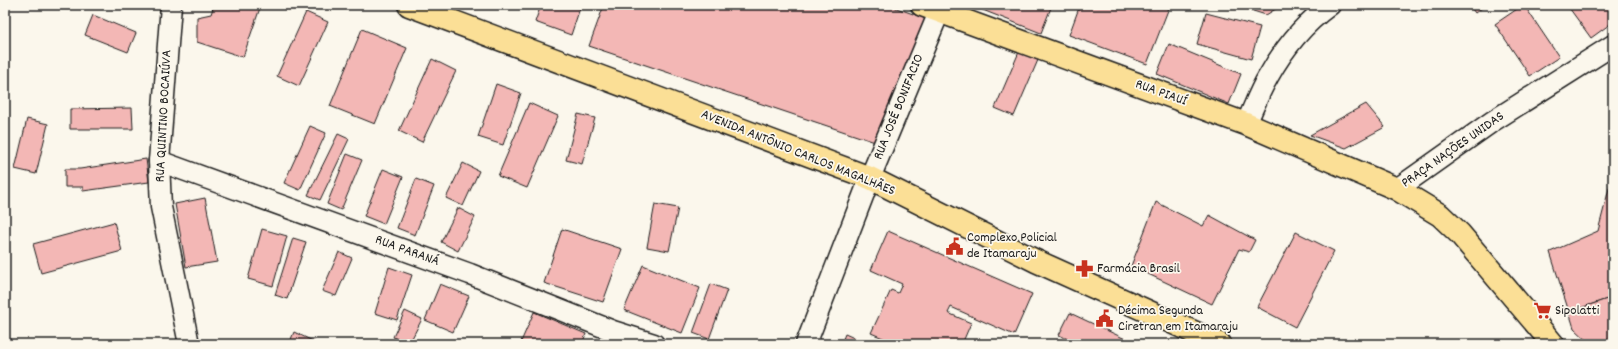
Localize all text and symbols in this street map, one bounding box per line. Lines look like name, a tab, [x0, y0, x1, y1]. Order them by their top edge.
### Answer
street label: RUA QUINTINO BOCAIÚVA	[151, 49, 177, 183]
street label: RUA JOSÉ BONIFACIO	[869, 51, 929, 163]
street label: RUA PIAUÍ	[1132, 74, 1191, 112]
street label: AVENIDA ANTÔNIO CARLOS MAGALHÃES	[698, 105, 898, 201]
street label: PRAÇA NAÇÕES UNIDAS	[1397, 107, 1509, 193]
place label: Complexo Policial de Itamaraju	[967, 228, 1058, 264]
street label: RUA PARANÁ	[372, 230, 442, 272]
public building icon: Complexo Policial de Itamaraju	[944, 236, 964, 256]
pharmacy icon: Farmácia Brasil	[1074, 259, 1094, 279]
place label: Farmácia Brasil	[1097, 259, 1180, 279]
place label: Décima Segunda Ciretran em Itamaraju	[1118, 301, 1238, 337]
supermarket icon: Sipolatti	[1532, 301, 1552, 321]
place label: Sipolatti	[1555, 301, 1600, 321]
public building icon: Décima Segunda Ciretran em Itamaraju	[1095, 309, 1115, 329]

